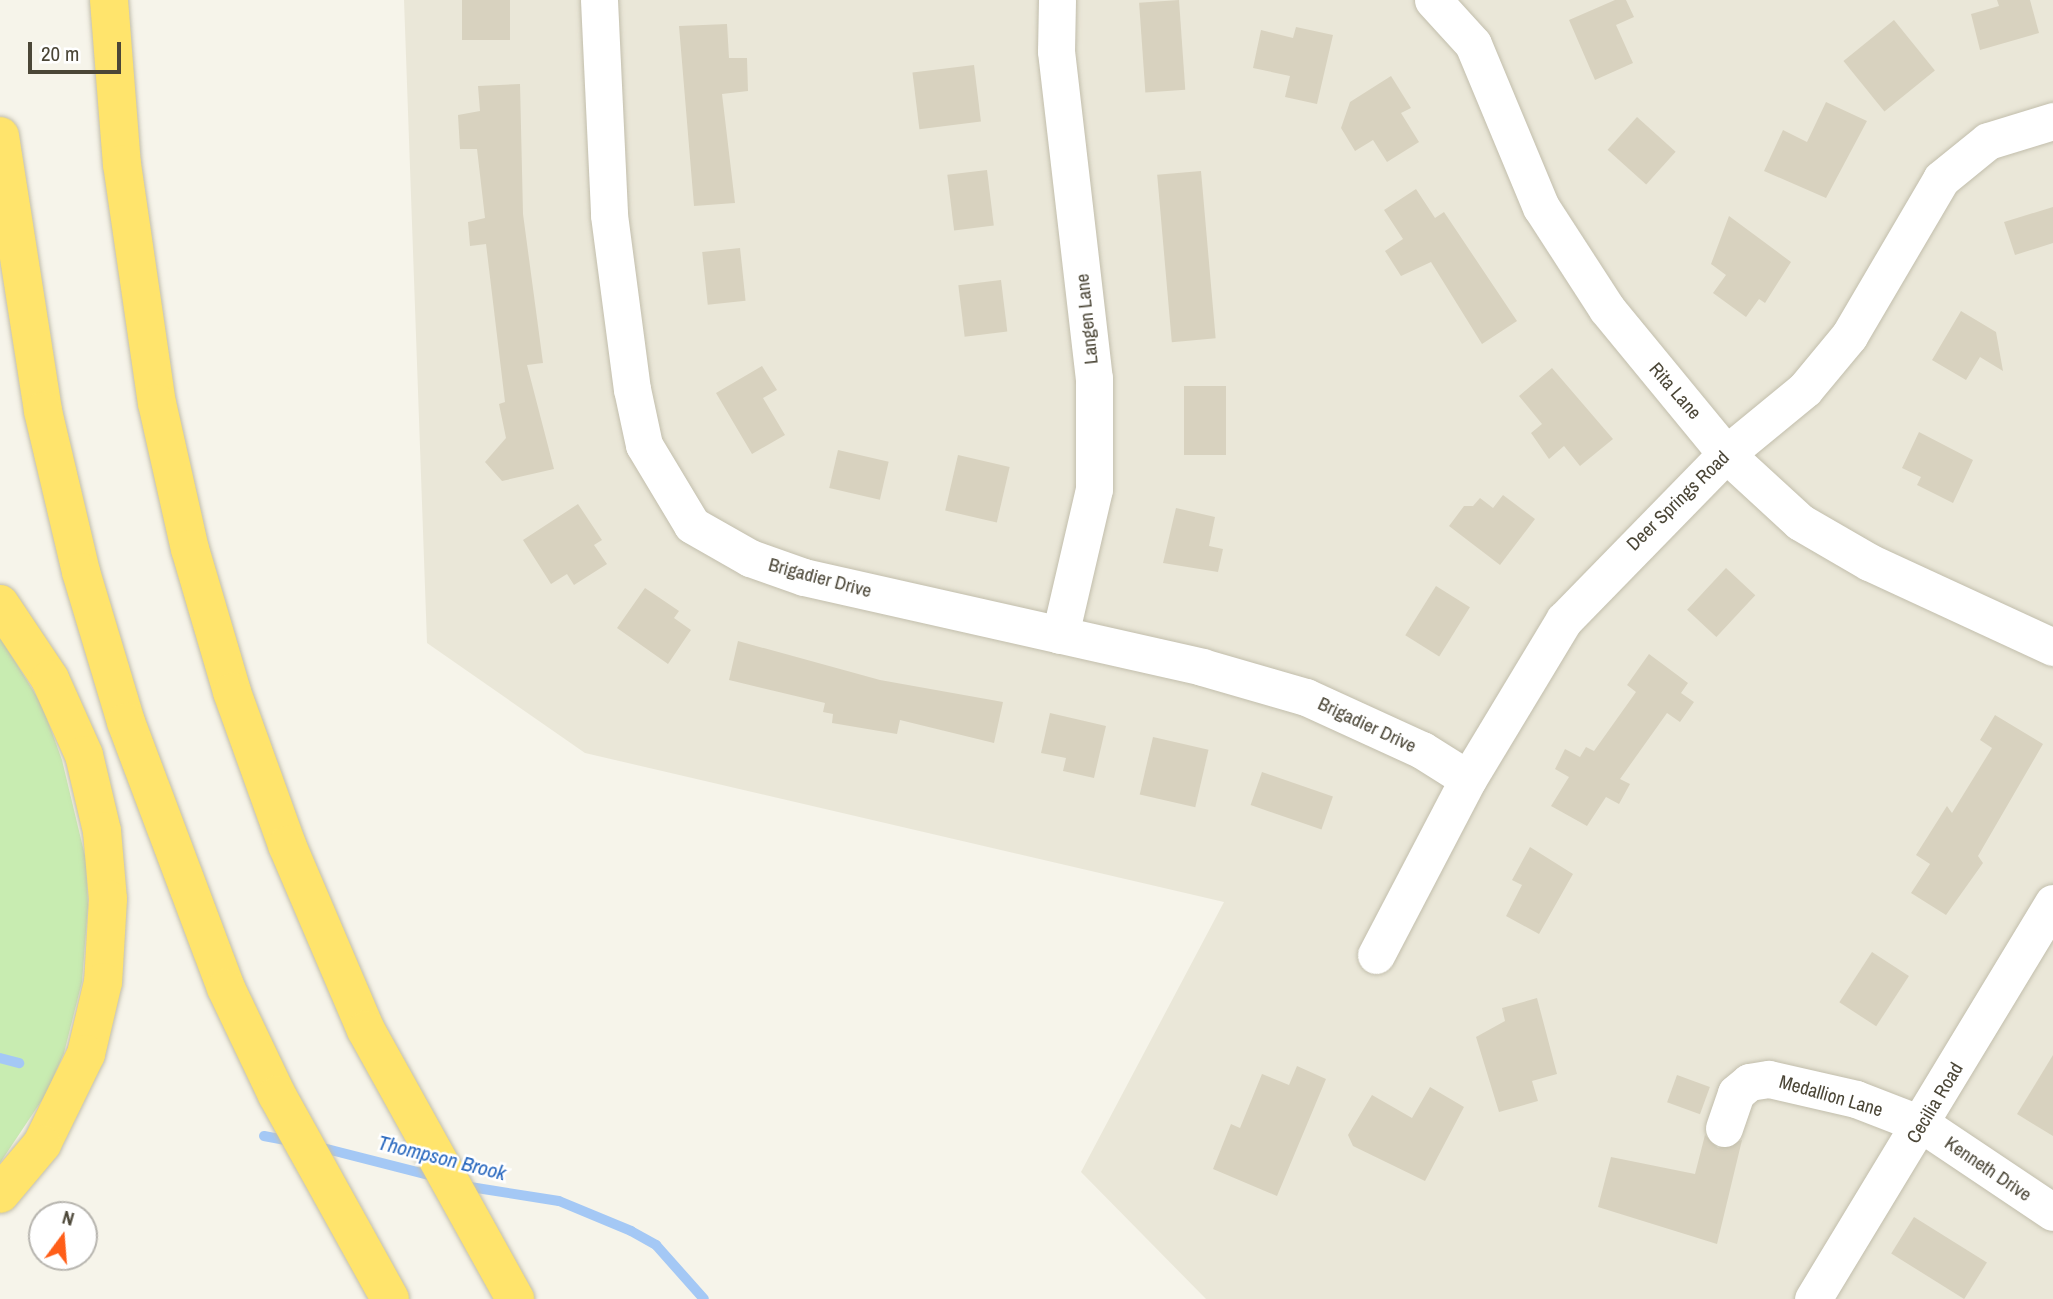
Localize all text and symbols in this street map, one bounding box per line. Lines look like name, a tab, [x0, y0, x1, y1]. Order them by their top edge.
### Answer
scale bar	[32, 28, 124, 72]
text: 20 m	[41, 39, 79, 68]
street label: Langen Lane	[1071, 273, 1103, 365]
street label: Rita Lane	[1644, 358, 1706, 424]
street label: Deer Springs Road	[1622, 446, 1734, 556]
street label: Brigadier Drive	[766, 553, 874, 603]
street label: Brigadier Drive	[1314, 692, 1420, 758]
street label: Cecilia Road	[1902, 1059, 1968, 1147]
street label: Medallion Lane	[1777, 1070, 1885, 1122]
water label: Thompson Brook	[375, 1130, 509, 1186]
street label: Kenneth Drive	[1940, 1132, 2036, 1206]
north arrow	[28, 1201, 98, 1271]
text: N	[59, 1204, 77, 1232]

